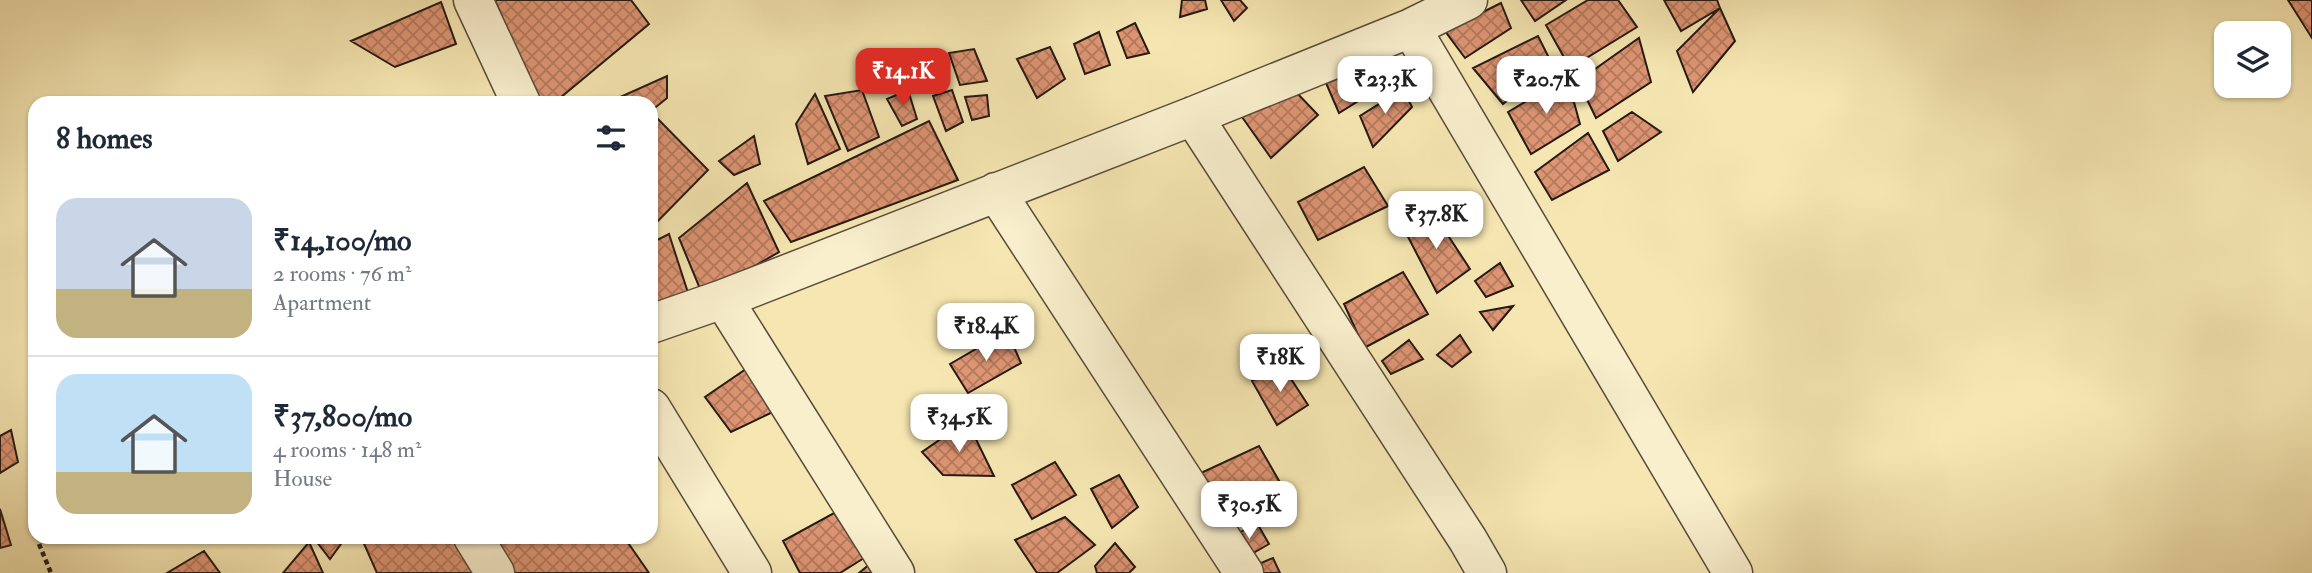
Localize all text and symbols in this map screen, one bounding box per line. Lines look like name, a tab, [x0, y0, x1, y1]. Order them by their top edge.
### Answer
map controls	[2214, 21, 2291, 98]
button: layers	[2214, 21, 2291, 98]
pin: ₹14.1K	[846, 48, 960, 108]
text: ₹14.1K	[872, 56, 935, 85]
pin: ₹23.3K	[1328, 57, 1442, 116]
pin: ₹20.7K	[1489, 57, 1603, 116]
text: ₹23.3K	[1353, 64, 1417, 93]
text: ₹20.7K	[1513, 64, 1579, 93]
icon: filters	[592, 119, 630, 157]
text: 8 homes	[56, 120, 153, 157]
pin: ₹37.8K	[1379, 191, 1493, 251]
text: ₹37.8K	[1404, 199, 1468, 228]
text: ₹14,100/mo	[273, 222, 411, 259]
icon: home	[112, 226, 196, 310]
text: 2 rooms · 76 m²	[273, 259, 411, 288]
text: Apartment	[273, 288, 371, 317]
pin: ₹18.4K	[929, 304, 1043, 363]
text: ₹18.4K	[953, 311, 1019, 340]
pin: ₹18K	[1239, 334, 1321, 394]
text: ₹18K	[1256, 342, 1304, 371]
pin: ₹34.5K	[902, 394, 1016, 454]
text: ₹37,800/mo	[273, 398, 412, 435]
icon: home	[112, 402, 196, 486]
text: ₹34.5K	[926, 402, 992, 431]
text: 4 rooms · 148 m²	[273, 435, 421, 464]
text: House	[273, 464, 332, 493]
pin: ₹30.5K	[1192, 482, 1306, 541]
text: ₹30.5K	[1217, 489, 1281, 518]

